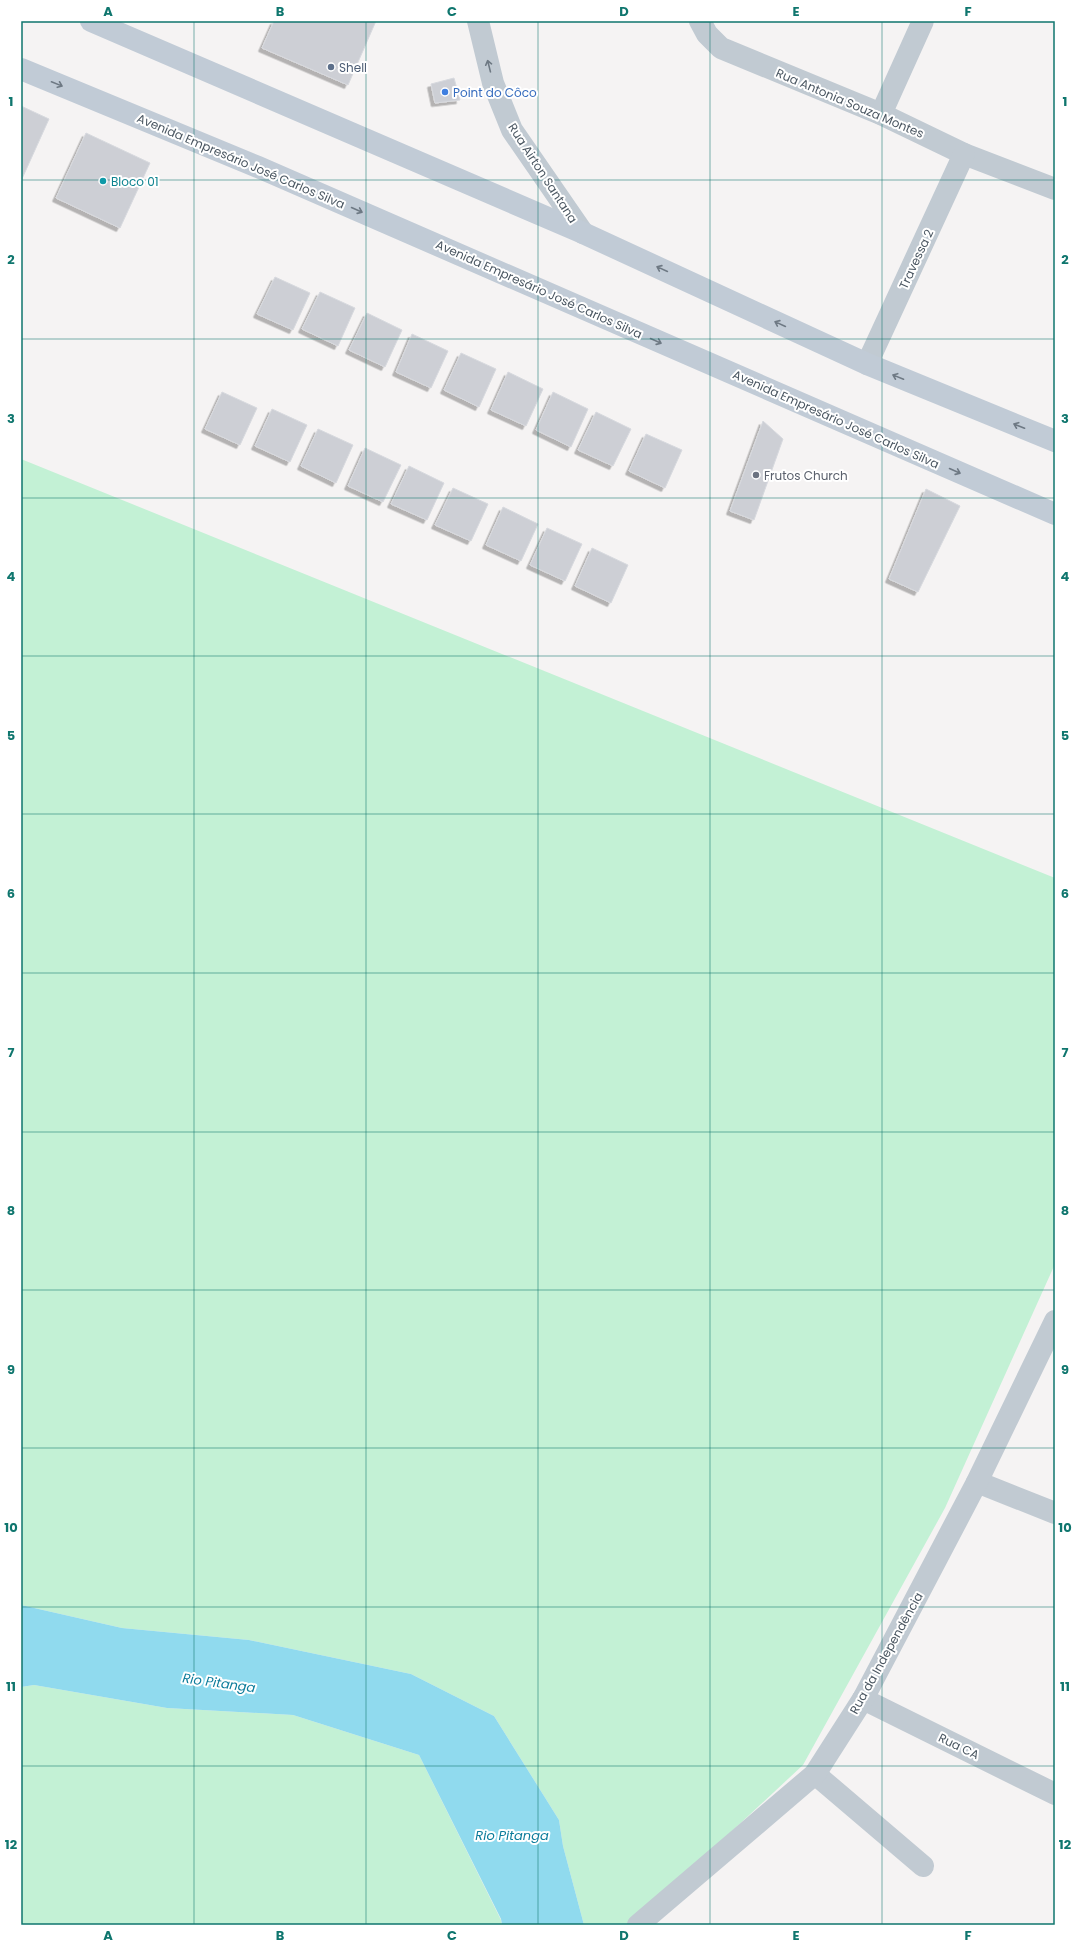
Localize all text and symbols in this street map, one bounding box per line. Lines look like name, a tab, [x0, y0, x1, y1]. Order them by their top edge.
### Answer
text: A	[103, 2, 113, 21]
text: B	[276, 2, 285, 21]
text: C	[447, 2, 457, 21]
text: D	[619, 2, 629, 21]
text: E	[792, 2, 800, 21]
text: F	[964, 2, 972, 21]
place label: Shell	[339, 59, 367, 76]
one-way arrow	[485, 59, 493, 72]
marker: Shell	[326, 62, 336, 72]
street label: Rua Antonia Souza Montes	[773, 64, 927, 142]
one-way arrow	[51, 81, 63, 88]
place label: Point do Côco	[453, 84, 537, 101]
marker: Point do Côco	[440, 87, 450, 97]
text: 1	[9, 92, 13, 111]
text: 1	[1063, 92, 1067, 111]
street label: Avenida Empresário José Carlos Silva	[134, 109, 348, 213]
street label: Rua Airton Santana	[504, 120, 582, 226]
place label: Bloco 01	[111, 173, 159, 190]
marker: Bloco 01	[98, 176, 108, 186]
one-way arrow	[351, 207, 363, 215]
street label: Travessa 2	[895, 226, 937, 292]
street label: Avenida Empresário José Carlos Silva	[433, 236, 645, 342]
text: 2	[7, 250, 15, 269]
text: 2	[1061, 250, 1069, 269]
one-way arrow	[656, 265, 668, 272]
one-way arrow	[774, 320, 786, 327]
one-way arrow	[650, 337, 662, 345]
street label: Avenida Empresário José Carlos Silva	[730, 366, 942, 472]
one-way arrow	[893, 372, 905, 380]
text: 3	[7, 409, 15, 428]
text: 3	[1061, 409, 1069, 428]
one-way arrow	[1013, 421, 1025, 429]
place label: Frutos Church	[764, 467, 848, 484]
one-way arrow	[949, 468, 961, 475]
marker: Frutos Church	[751, 470, 761, 480]
text: 4	[7, 567, 16, 586]
text: 4	[1061, 567, 1070, 586]
text: 5	[7, 726, 15, 745]
text: 5	[1061, 726, 1069, 745]
text: 6	[7, 884, 15, 903]
text: 6	[1061, 884, 1069, 903]
text: 7	[8, 1043, 15, 1062]
text: 7	[1062, 1043, 1069, 1062]
text: 8	[7, 1201, 15, 1220]
text: 8	[1061, 1201, 1069, 1220]
text: 9	[7, 1360, 15, 1379]
text: 9	[1061, 1360, 1069, 1379]
text: 10	[4, 1518, 18, 1537]
text: 10	[1058, 1518, 1072, 1537]
street label: Rua da Independência	[845, 1589, 927, 1717]
water label: Rio Pitanga	[181, 1668, 257, 1698]
text: 11	[6, 1677, 16, 1696]
text: 11	[1060, 1677, 1070, 1696]
street label: Rua CA	[936, 1729, 982, 1763]
water label: Rio Pitanga	[475, 1826, 549, 1845]
text: 12	[5, 1835, 18, 1854]
text: 12	[1059, 1835, 1072, 1854]
text: A	[103, 1926, 113, 1945]
text: B	[276, 1926, 285, 1945]
text: C	[447, 1926, 457, 1945]
text: D	[619, 1926, 629, 1945]
text: E	[792, 1926, 800, 1945]
text: F	[964, 1926, 972, 1945]

